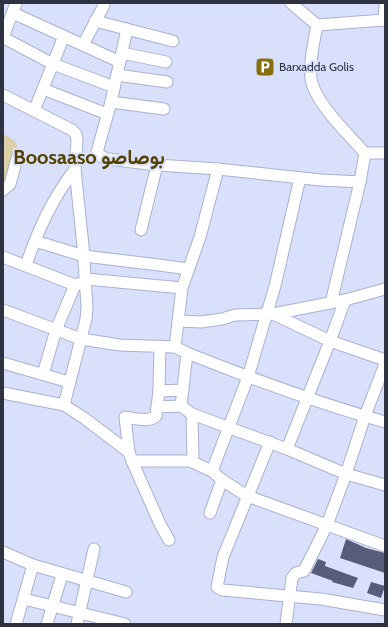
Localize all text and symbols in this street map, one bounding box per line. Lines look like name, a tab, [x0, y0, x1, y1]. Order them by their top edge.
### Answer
parking icon: Barxadda Golis	[254, 56, 276, 78]
place label: Barxadda Golis	[279, 59, 354, 74]
district label: Boosaaso بوصاصو	[13, 145, 165, 170]

